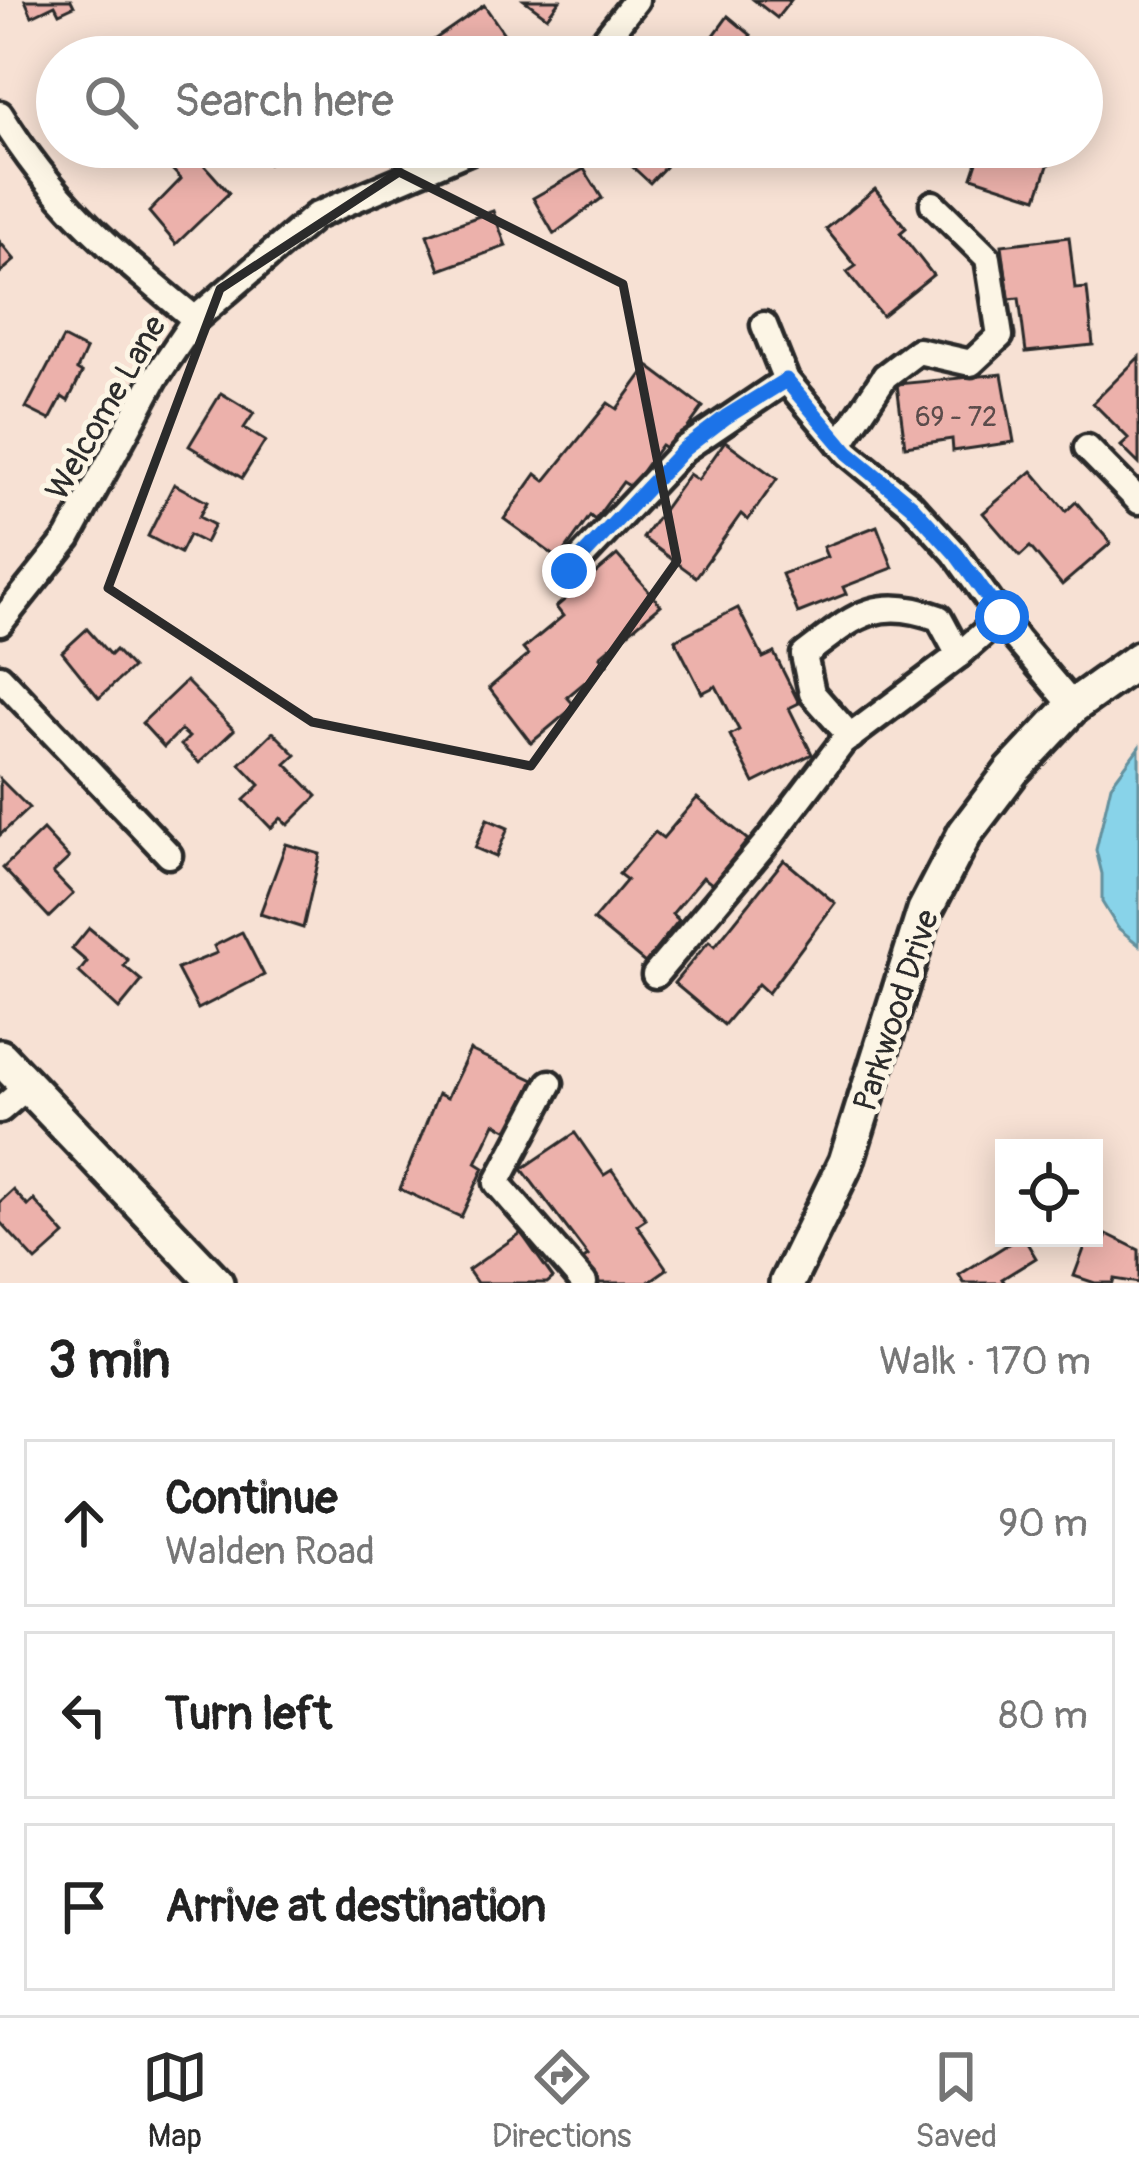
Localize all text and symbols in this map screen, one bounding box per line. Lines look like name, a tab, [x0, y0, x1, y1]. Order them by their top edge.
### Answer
search box	[36, 36, 1103, 168]
icon: search	[78, 69, 144, 135]
text: Search here	[174, 74, 394, 130]
street label: Welcome Lane	[37, 308, 176, 507]
house number: 69 - 72	[915, 401, 997, 434]
route end	[542, 544, 596, 598]
route start	[975, 590, 1029, 644]
street label: Parkwood Drive	[845, 905, 948, 1116]
map controls	[995, 1139, 1103, 1247]
button: locate	[995, 1139, 1103, 1247]
text: 3 min	[48, 1329, 170, 1393]
text: Walk · 170 m	[879, 1337, 1091, 1386]
text: Continue	[165, 1471, 338, 1527]
icon: ahead	[51, 1490, 117, 1556]
text: 90 m	[998, 1499, 1088, 1548]
text: Walden Road	[165, 1527, 375, 1576]
icon: left	[51, 1682, 117, 1748]
text: Turn left	[165, 1687, 332, 1743]
text: 80 m	[999, 1691, 1088, 1740]
icon: arrive	[51, 1874, 117, 1940]
text: Arrive at destination	[165, 1879, 546, 1935]
tab: Map	[142, 2044, 208, 2157]
tab: Directions	[492, 2044, 632, 2157]
tab: Saved	[915, 2044, 997, 2157]

